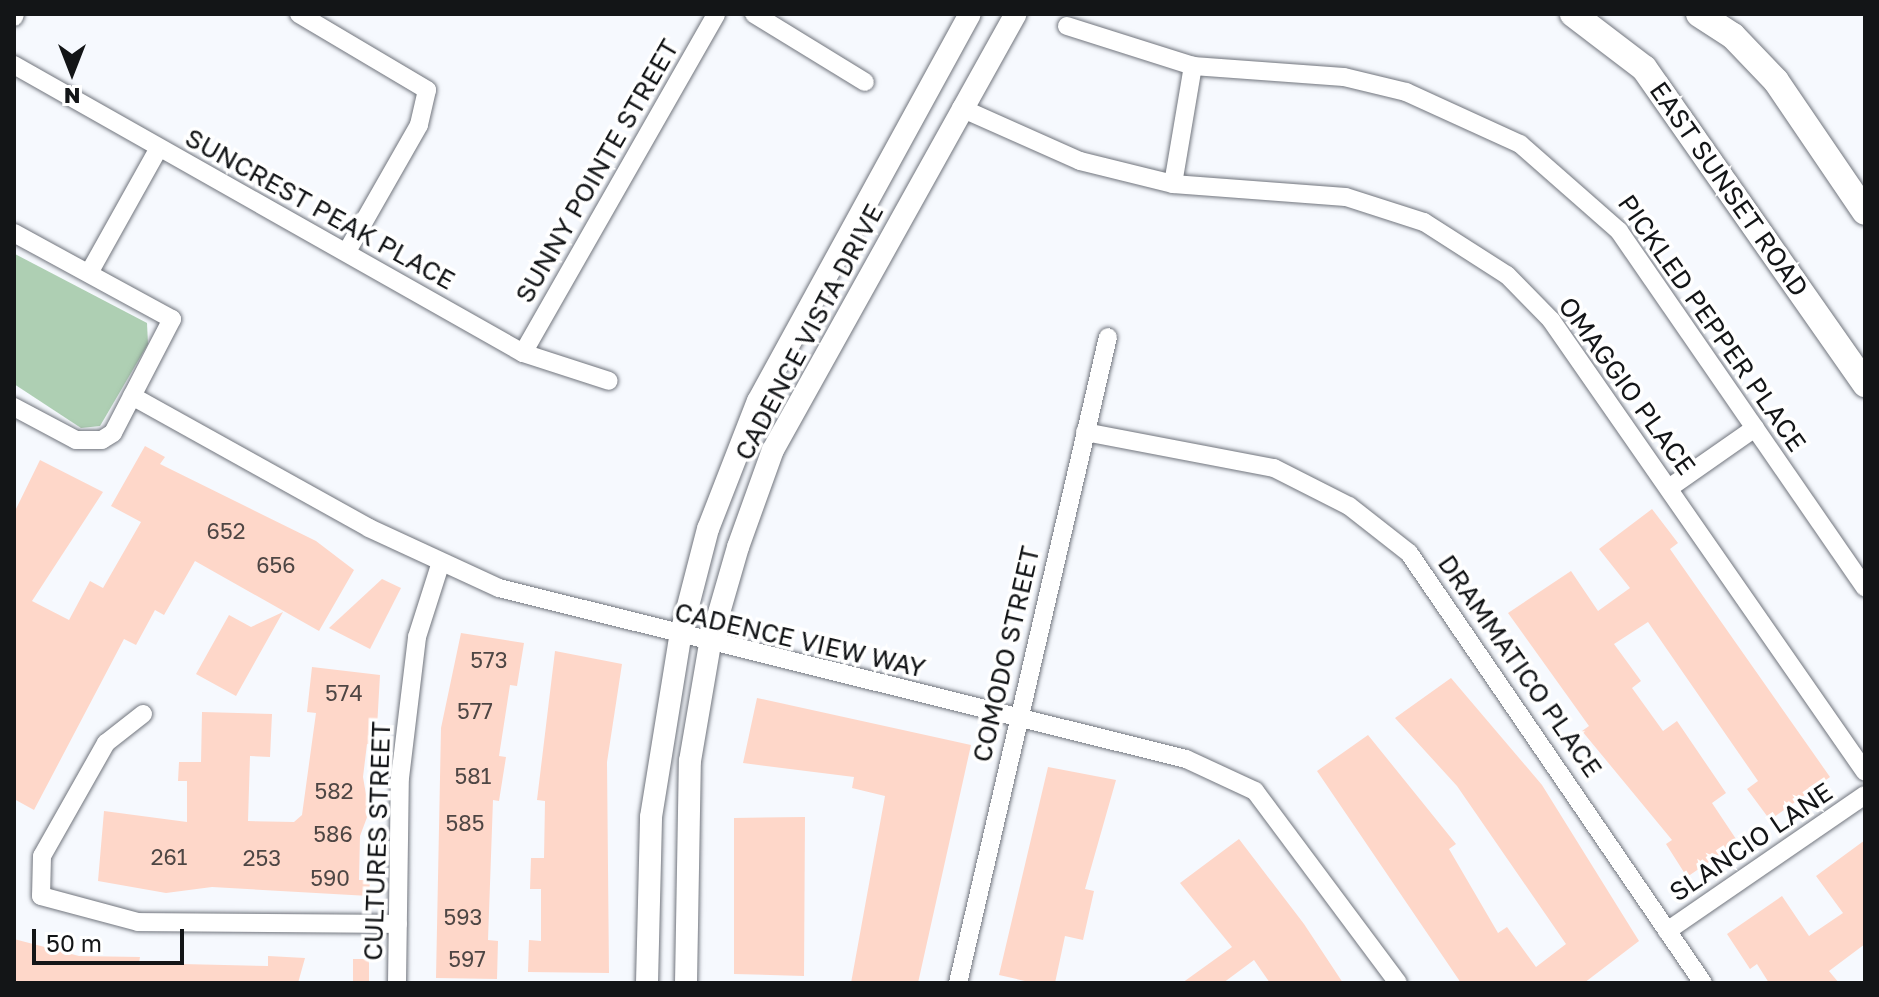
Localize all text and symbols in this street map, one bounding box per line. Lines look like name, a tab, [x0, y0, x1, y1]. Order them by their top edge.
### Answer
north arrow	[32, 32, 112, 112]
street label: SUNNY POINTE STREET	[509, 34, 685, 308]
street label: EAST SUNSET ROAD	[1643, 76, 1815, 302]
text: N	[64, 83, 80, 110]
street label: SUNCREST PEAK PLACE	[180, 122, 460, 296]
street label: PICKLED PEPPER PLACE	[1611, 189, 1813, 457]
street label: CADENCE VISTA DRIVE	[728, 199, 890, 465]
street label: OMAGGIO PLACE	[1552, 291, 1702, 481]
house number: 652	[207, 518, 245, 544]
street label: COMODO STREET	[966, 543, 1046, 765]
street label: DRAMMATICO PLACE	[1431, 549, 1609, 783]
house number: 656	[256, 552, 296, 578]
street label: CADENCE VIEW WAY	[672, 596, 928, 684]
house number: 573	[470, 647, 508, 673]
house number: 574	[325, 680, 363, 706]
house number: 577	[457, 698, 493, 724]
street label: CULTURES STREET	[357, 721, 397, 961]
house number: 581	[455, 763, 491, 789]
street label: SLANCIO LANE	[1664, 776, 1838, 908]
house number: 582	[315, 778, 353, 804]
house number: 585	[446, 810, 484, 836]
house number: 586	[313, 821, 353, 847]
house number: 261	[151, 844, 187, 870]
house number: 253	[243, 845, 281, 871]
house number: 590	[310, 865, 350, 891]
house number: 593	[444, 904, 482, 930]
scale bar	[36, 913, 188, 963]
text: 50 m	[46, 928, 102, 957]
house number: 597	[448, 946, 486, 972]

